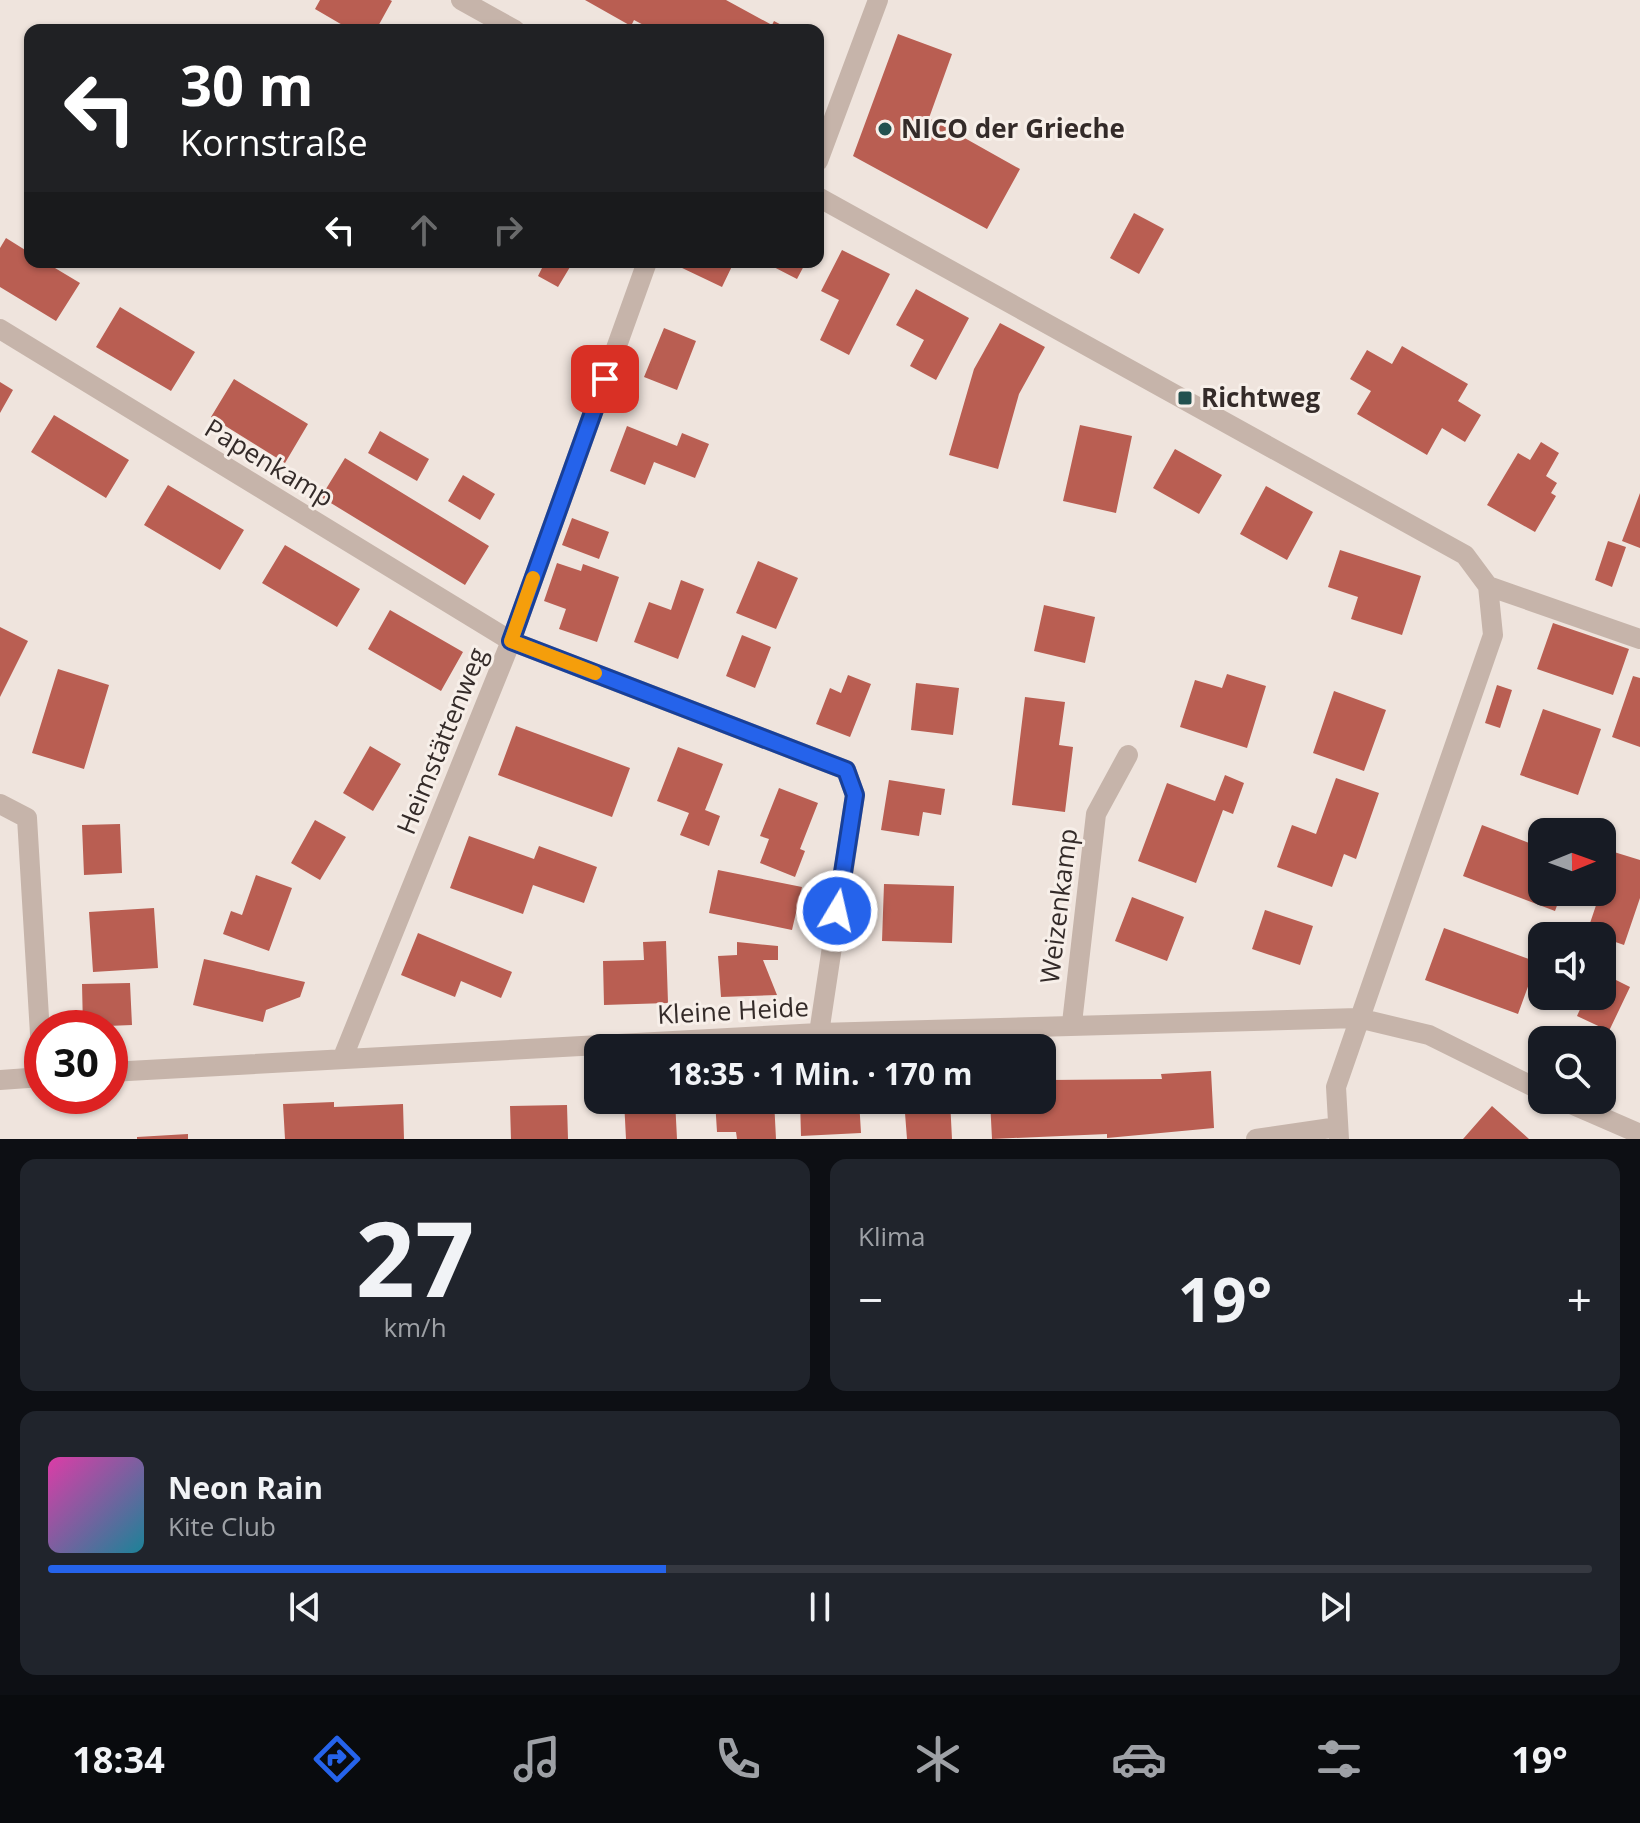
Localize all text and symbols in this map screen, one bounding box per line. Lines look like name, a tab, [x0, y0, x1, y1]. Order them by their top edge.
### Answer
text: 30 m	[180, 46, 314, 122]
icon: left	[48, 56, 152, 160]
place label: NICO der Grieche	[901, 110, 1125, 146]
text: Kornstraße	[180, 118, 368, 167]
marker: NICO der Grieche	[876, 120, 894, 138]
icon: left	[318, 208, 362, 252]
icon: ahead	[402, 208, 446, 252]
icon: right	[486, 208, 530, 252]
pin	[571, 345, 639, 413]
icon: arrive	[583, 357, 627, 401]
place label: Richtweg	[1201, 379, 1320, 415]
marker: Richtweg	[1176, 389, 1194, 407]
street label: Papenkamp	[198, 409, 341, 515]
street label: Heimstättenweg	[387, 642, 495, 839]
north arrow	[1528, 818, 1616, 906]
map controls	[1528, 818, 1616, 1114]
street label: Weizenkamp	[1031, 826, 1085, 985]
position arrow	[795, 869, 879, 953]
button: sound	[1528, 922, 1616, 1010]
street label: Kleine Heide	[656, 988, 810, 1032]
speed limit sign: 30	[24, 1010, 128, 1114]
button: search	[1528, 1026, 1616, 1114]
text: 18:35 · 1 Min. · 170 m	[668, 1053, 972, 1094]
text: 27	[356, 1186, 474, 1327]
text: Klima	[858, 1218, 926, 1254]
text: 19°	[1178, 1258, 1272, 1340]
text: −	[858, 1269, 883, 1329]
text: +	[1567, 1269, 1592, 1329]
text: km/h	[383, 1309, 447, 1345]
text: Neon Rain	[168, 1467, 323, 1508]
text: Kite Club	[168, 1508, 276, 1544]
icon: previous	[283, 1585, 327, 1629]
icon: pause	[798, 1585, 842, 1629]
icon: next	[1313, 1585, 1357, 1629]
icon: directions	[309, 1731, 365, 1787]
icon: music	[509, 1731, 565, 1787]
icon: phone	[710, 1731, 766, 1787]
icon: climate	[910, 1731, 966, 1787]
icon: car	[1111, 1731, 1167, 1787]
icon: filters	[1311, 1731, 1367, 1787]
text: 18:34	[72, 1735, 165, 1784]
text: 19°	[1511, 1735, 1568, 1784]

